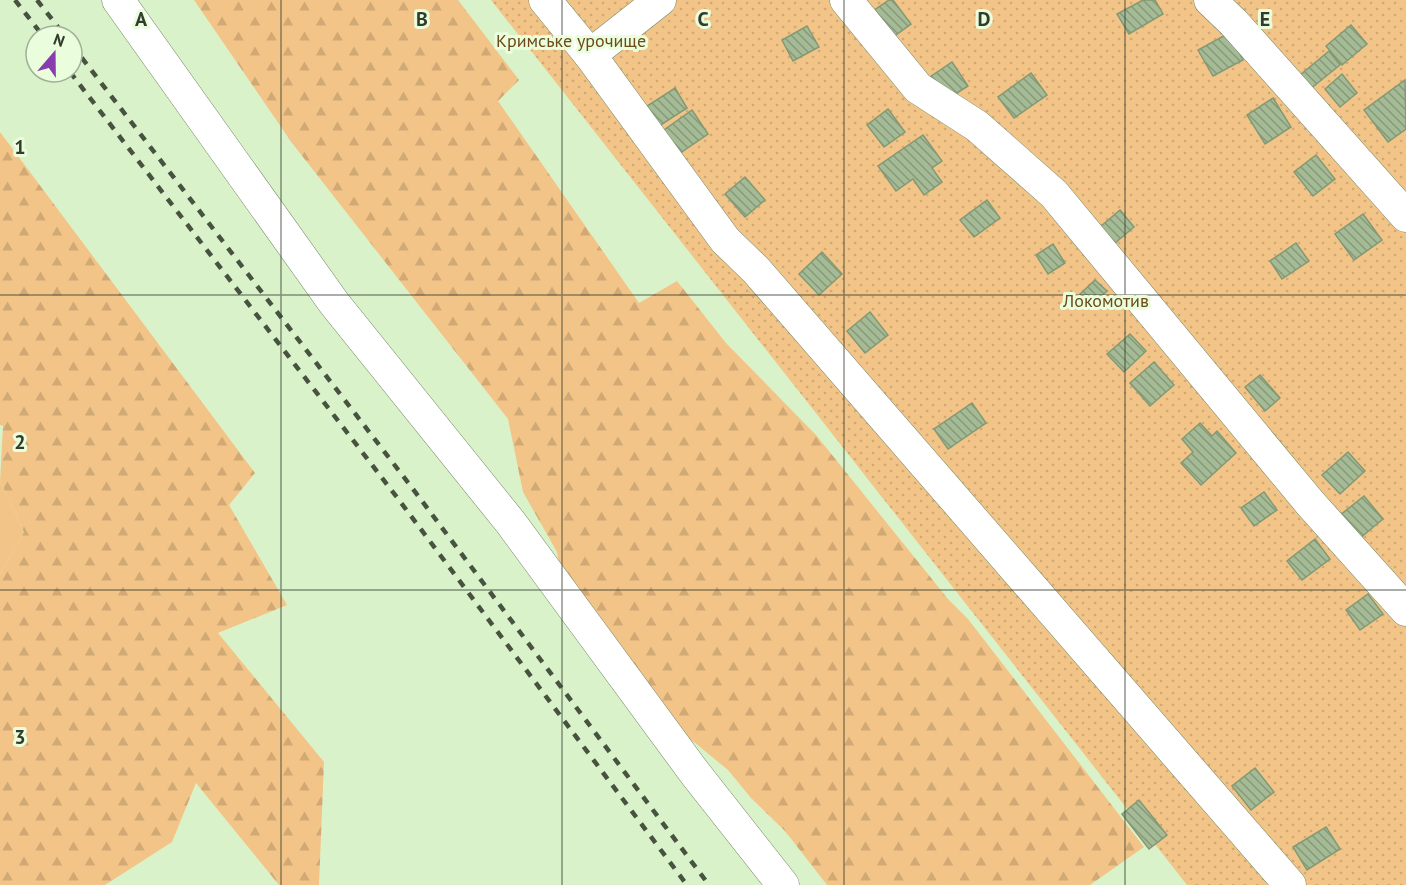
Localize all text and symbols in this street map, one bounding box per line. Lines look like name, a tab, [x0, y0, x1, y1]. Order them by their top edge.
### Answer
text: A	[135, 6, 148, 32]
text: B	[416, 6, 428, 32]
text: C	[697, 6, 709, 32]
text: D	[978, 6, 991, 32]
text: E	[1260, 6, 1270, 32]
north arrow	[24, 24, 84, 84]
text: N	[51, 29, 67, 51]
park label: Кримське урочище	[496, 29, 646, 52]
text: 1	[14, 134, 26, 160]
park label: Локомотив	[1062, 289, 1149, 312]
text: 2	[14, 429, 26, 455]
text: 3	[14, 724, 26, 750]

